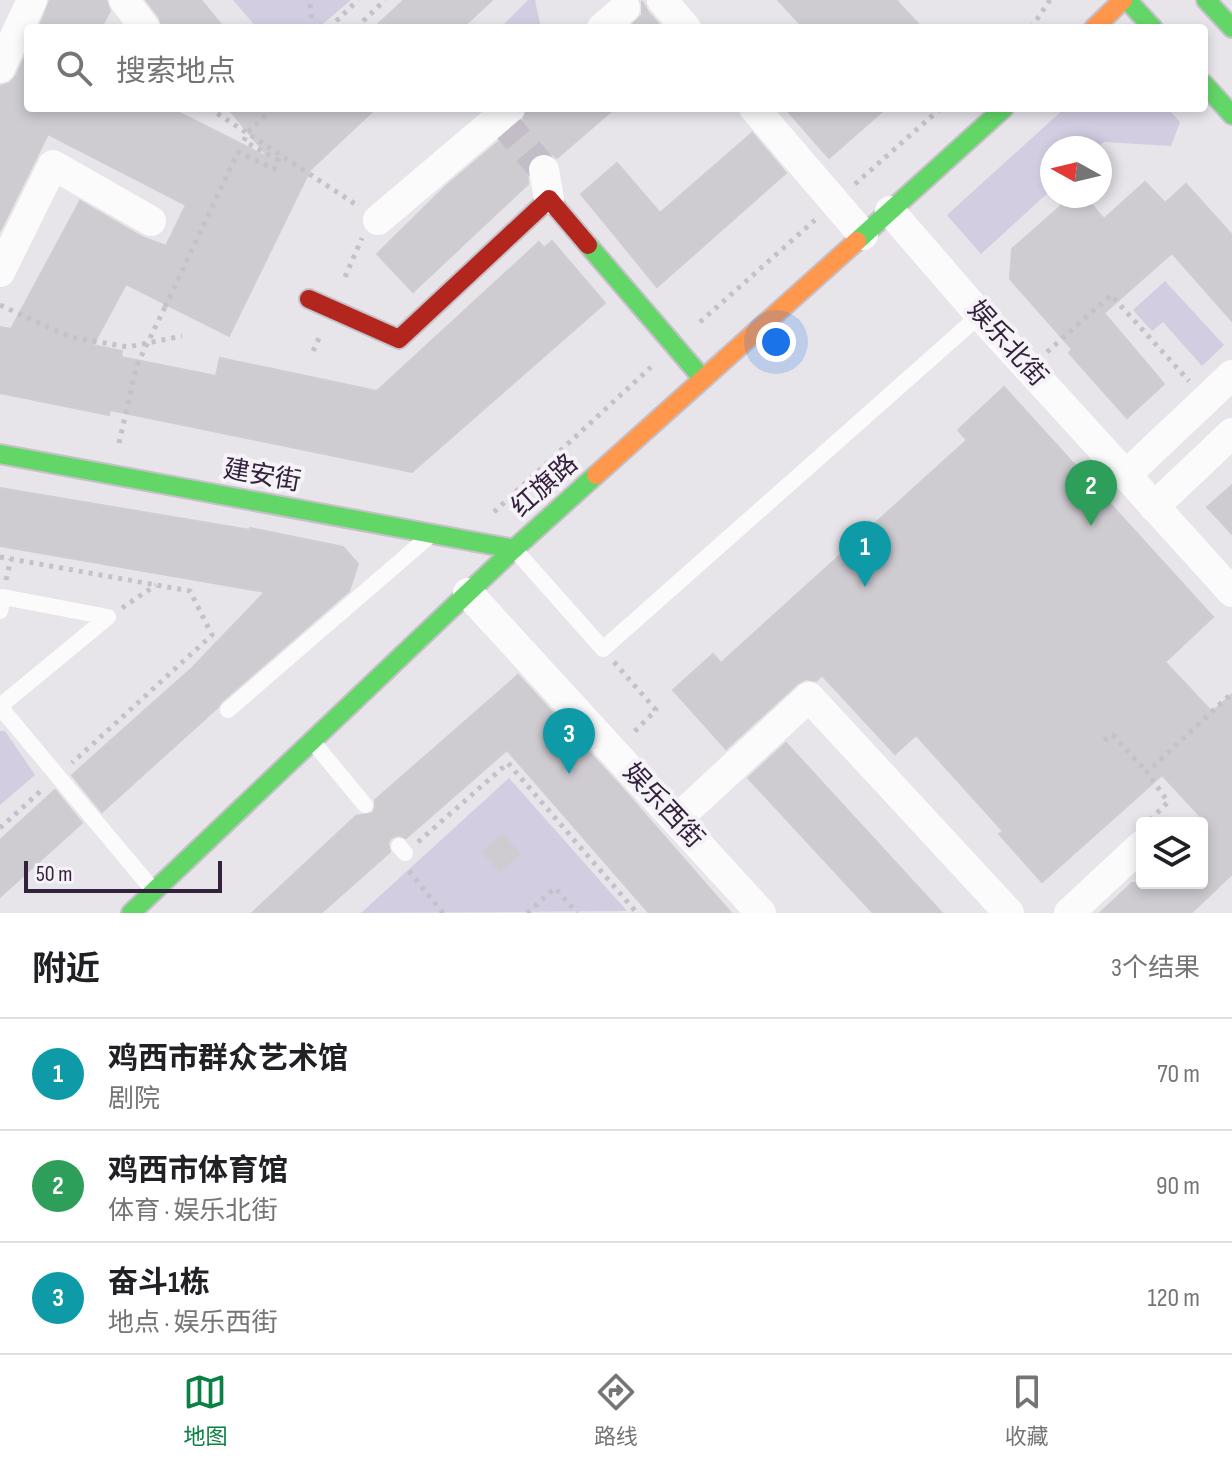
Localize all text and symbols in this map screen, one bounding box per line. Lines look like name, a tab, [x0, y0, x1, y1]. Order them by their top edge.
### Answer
search box	[24, 24, 1208, 112]
icon: search	[52, 46, 96, 90]
text: 搜索地点	[116, 54, 236, 90]
north arrow	[1040, 136, 1112, 208]
street label: 娱乐北街	[961, 295, 1053, 393]
your location	[756, 322, 796, 362]
street label: 红旗路	[506, 448, 584, 524]
street label: 建安街	[221, 454, 303, 498]
pin: 2	[1065, 460, 1117, 526]
pin: 1	[839, 521, 891, 587]
pin: 3	[543, 708, 595, 774]
street label: 娱乐西街	[616, 757, 710, 855]
map controls	[1136, 817, 1208, 889]
button: layers	[1136, 817, 1208, 889]
scale bar	[24, 857, 222, 893]
text: 50 m	[36, 861, 72, 888]
text: 附近	[32, 949, 100, 990]
text: 3个结果	[1111, 953, 1200, 984]
text: 鸡西市群众艺术馆	[108, 1041, 348, 1077]
text: 1	[53, 1059, 63, 1090]
text: 70 m	[1157, 1059, 1200, 1090]
text: 剧院	[108, 1084, 160, 1115]
text: 鸡西市体育馆	[108, 1153, 288, 1189]
text: 2	[52, 1171, 64, 1202]
text: 90 m	[1156, 1171, 1200, 1202]
text: 体育 · 娱乐北街	[108, 1196, 277, 1227]
text: 奋斗1栋	[108, 1265, 210, 1301]
text: 3	[52, 1283, 64, 1314]
text: 120 m	[1147, 1283, 1200, 1314]
text: 地点 · 娱乐西街	[108, 1308, 277, 1339]
tab: 地图	[183, 1370, 227, 1451]
tab: 路线	[594, 1370, 638, 1451]
tab: 收藏	[1005, 1370, 1049, 1451]

